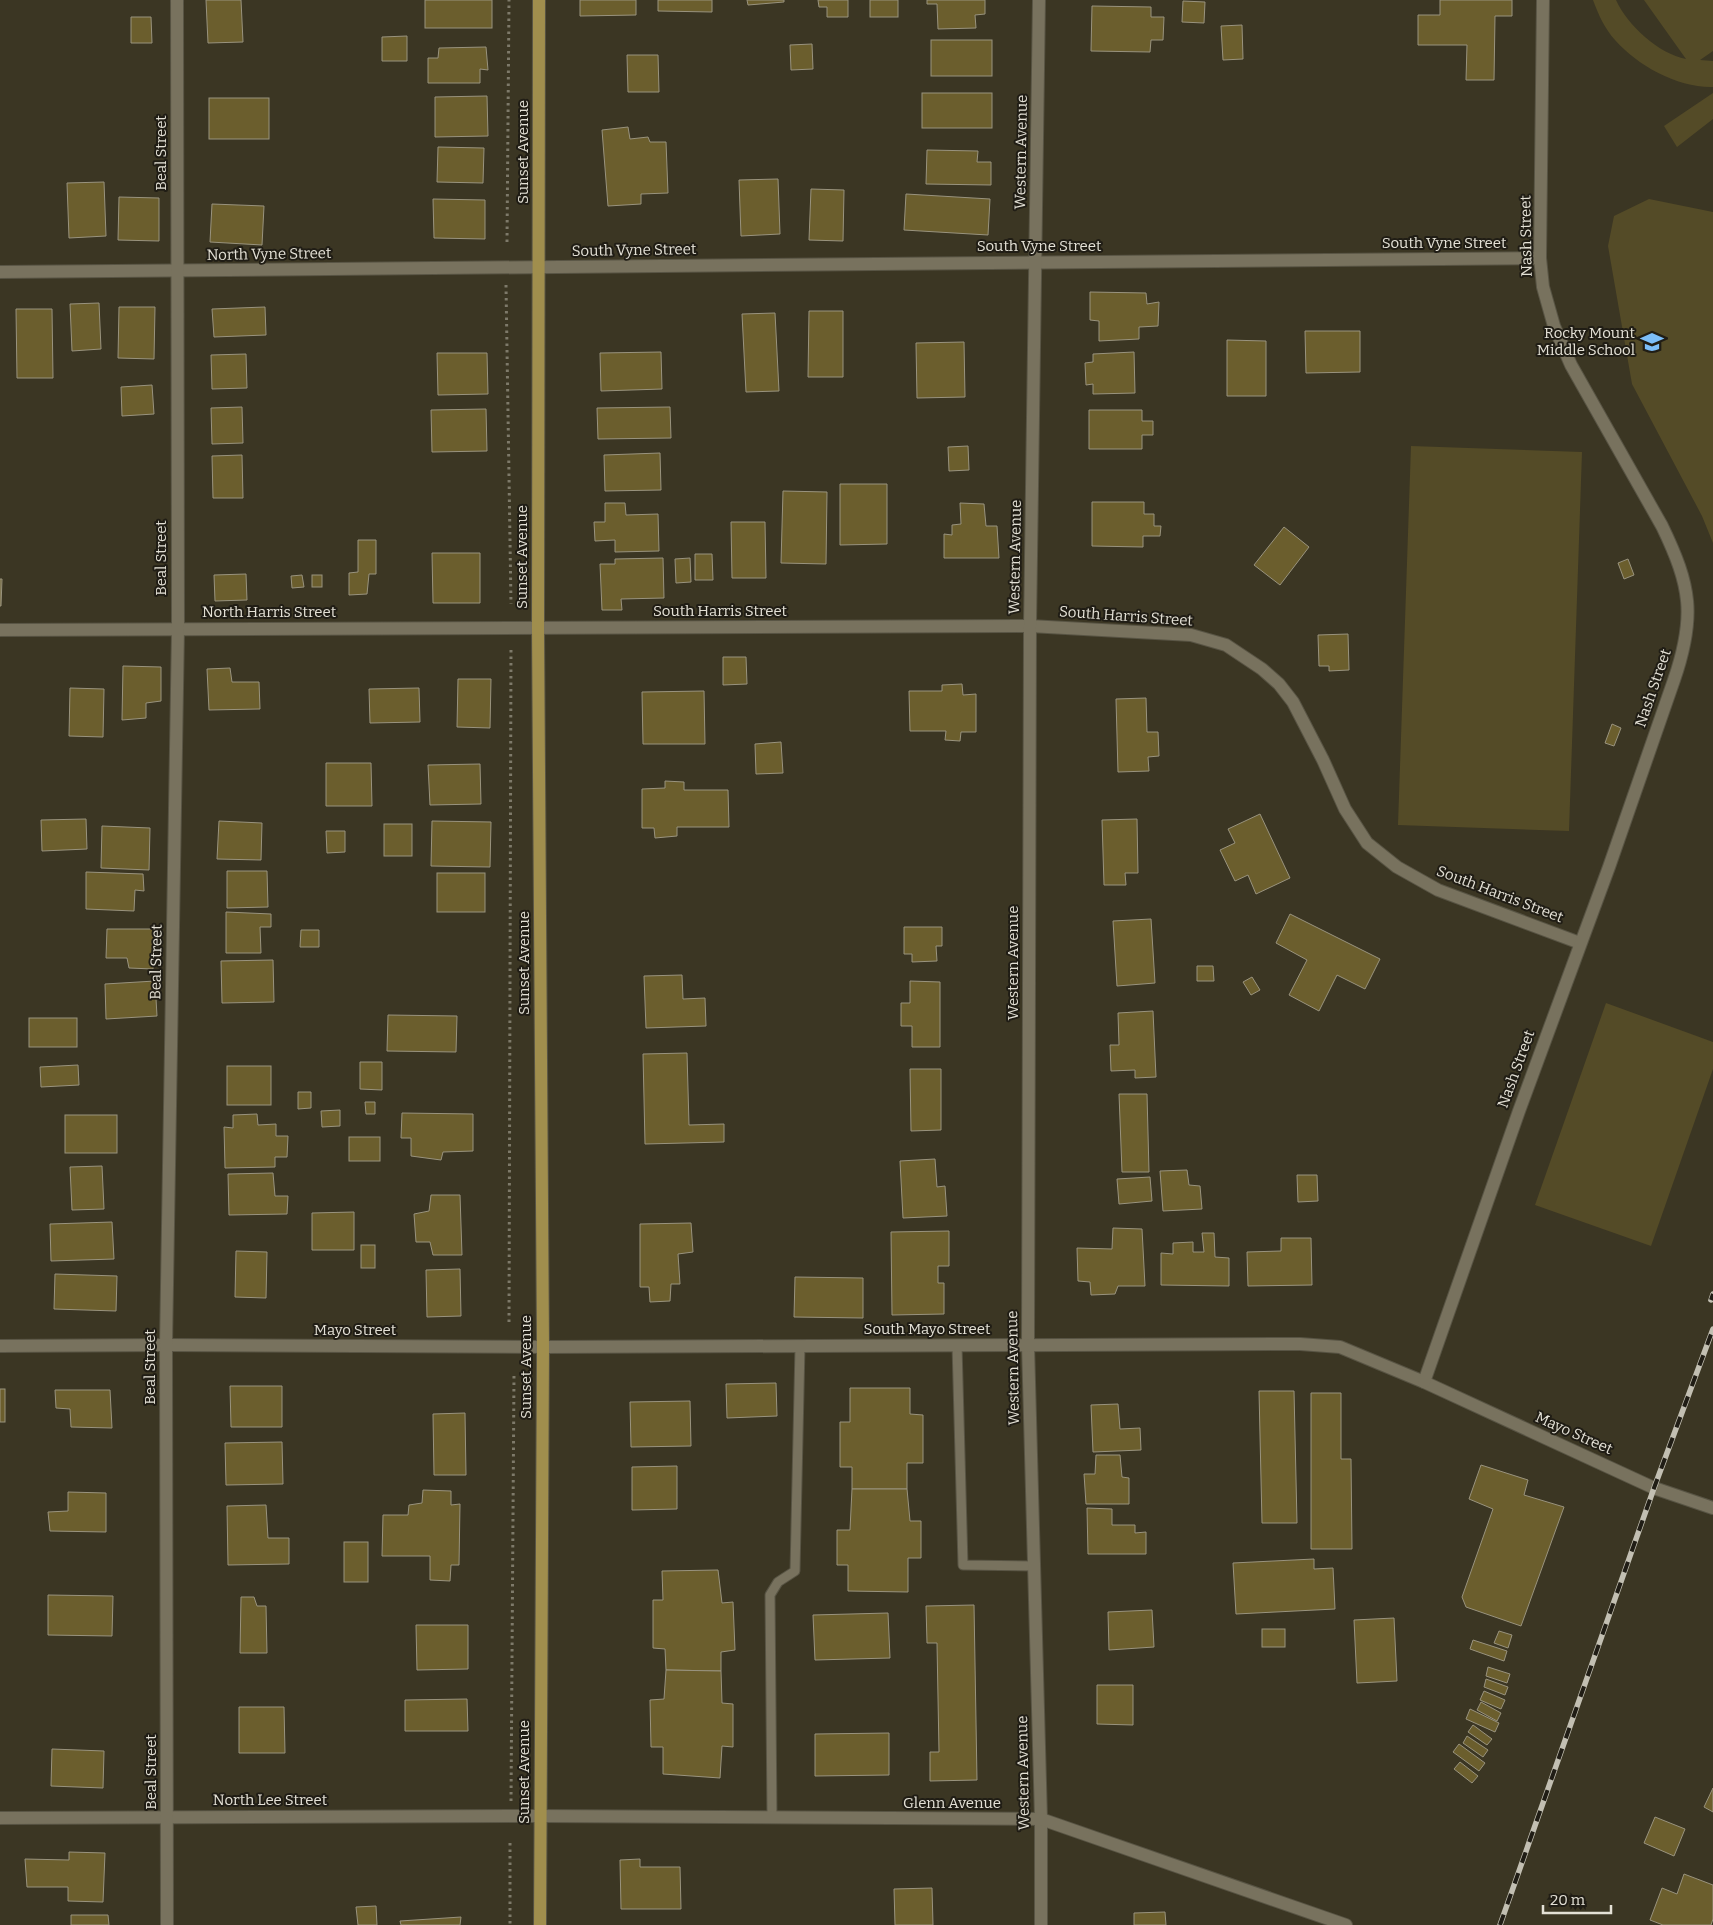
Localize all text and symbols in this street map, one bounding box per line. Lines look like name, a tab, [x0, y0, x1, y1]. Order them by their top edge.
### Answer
street label: Western Avenue	[1011, 94, 1031, 210]
street label: Sunset Avenue	[514, 100, 532, 204]
street label: Beal Street	[152, 115, 170, 191]
street label: Nash Street	[1516, 194, 1536, 277]
street label: South Vyne Street	[1382, 234, 1507, 252]
street label: South Vyne Street	[977, 237, 1102, 255]
street label: South Vyne Street	[572, 240, 697, 260]
street label: North Vyne Street	[206, 244, 332, 264]
place label: Rocky Mount Middle School	[1537, 324, 1636, 359]
school or university icon: Rocky Mount Middle School	[1639, 329, 1665, 355]
street label: Western Avenue	[1005, 499, 1025, 615]
street label: Sunset Avenue	[513, 505, 531, 609]
street label: Beal Street	[152, 520, 170, 596]
street label: South Harris Street	[653, 602, 788, 620]
street label: South Harris Street	[1058, 602, 1194, 630]
street label: North Harris Street	[202, 603, 337, 621]
street label: Nash Street	[1631, 646, 1675, 730]
street label: South Harris Street	[1434, 862, 1566, 927]
street label: Western Avenue	[1004, 906, 1022, 1020]
street label: Sunset Avenue	[515, 911, 533, 1015]
street label: Beal Street	[146, 923, 166, 1000]
street label: Nash Street	[1494, 1027, 1539, 1110]
street label: Western Avenue	[1003, 1310, 1023, 1426]
street label: Sunset Avenue	[517, 1315, 535, 1419]
street label: South Mayo Street	[864, 1320, 991, 1338]
street label: Mayo Street	[314, 1321, 397, 1339]
street label: Beal Street	[141, 1329, 159, 1405]
street label: Mayo Street	[1533, 1408, 1616, 1458]
street label: Western Avenue	[1013, 1715, 1033, 1831]
street label: Sunset Avenue	[515, 1720, 533, 1824]
street label: Beal Street	[142, 1734, 160, 1810]
street label: North Lee Street	[213, 1791, 328, 1809]
street label: Glenn Avenue	[903, 1794, 1001, 1812]
scale bar	[1543, 1882, 1610, 1914]
text: 20 m	[1550, 1891, 1586, 1909]

